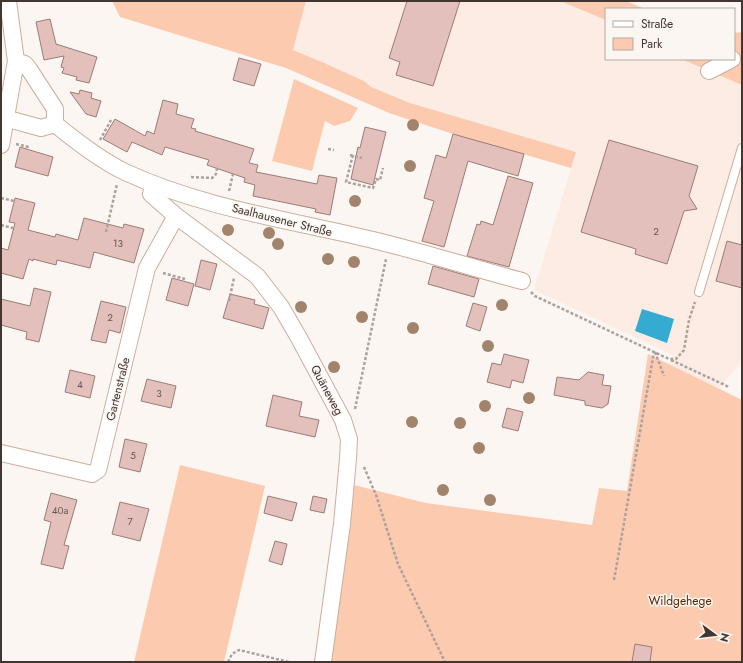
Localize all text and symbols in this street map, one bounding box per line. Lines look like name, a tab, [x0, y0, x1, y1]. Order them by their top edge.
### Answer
legend	[605, 8, 735, 60]
text: Straße	[641, 15, 673, 33]
text: Park	[641, 35, 663, 53]
street label: Saalhausener Straße	[230, 199, 334, 241]
house number: 2	[653, 224, 659, 239]
house number: 13	[113, 236, 124, 251]
house number: 2	[107, 310, 113, 325]
street label: Gartenstraße	[101, 355, 135, 423]
street label: Quäneweg	[306, 362, 348, 418]
house number: 4	[77, 377, 83, 392]
house number: 3	[156, 386, 162, 401]
house number: 5	[130, 448, 136, 463]
house number: 40a	[52, 503, 69, 518]
house number: 7	[127, 514, 133, 529]
park label: Wildgehege	[648, 592, 712, 610]
north arrow	[695, 615, 735, 655]
text: N	[716, 631, 734, 644]

